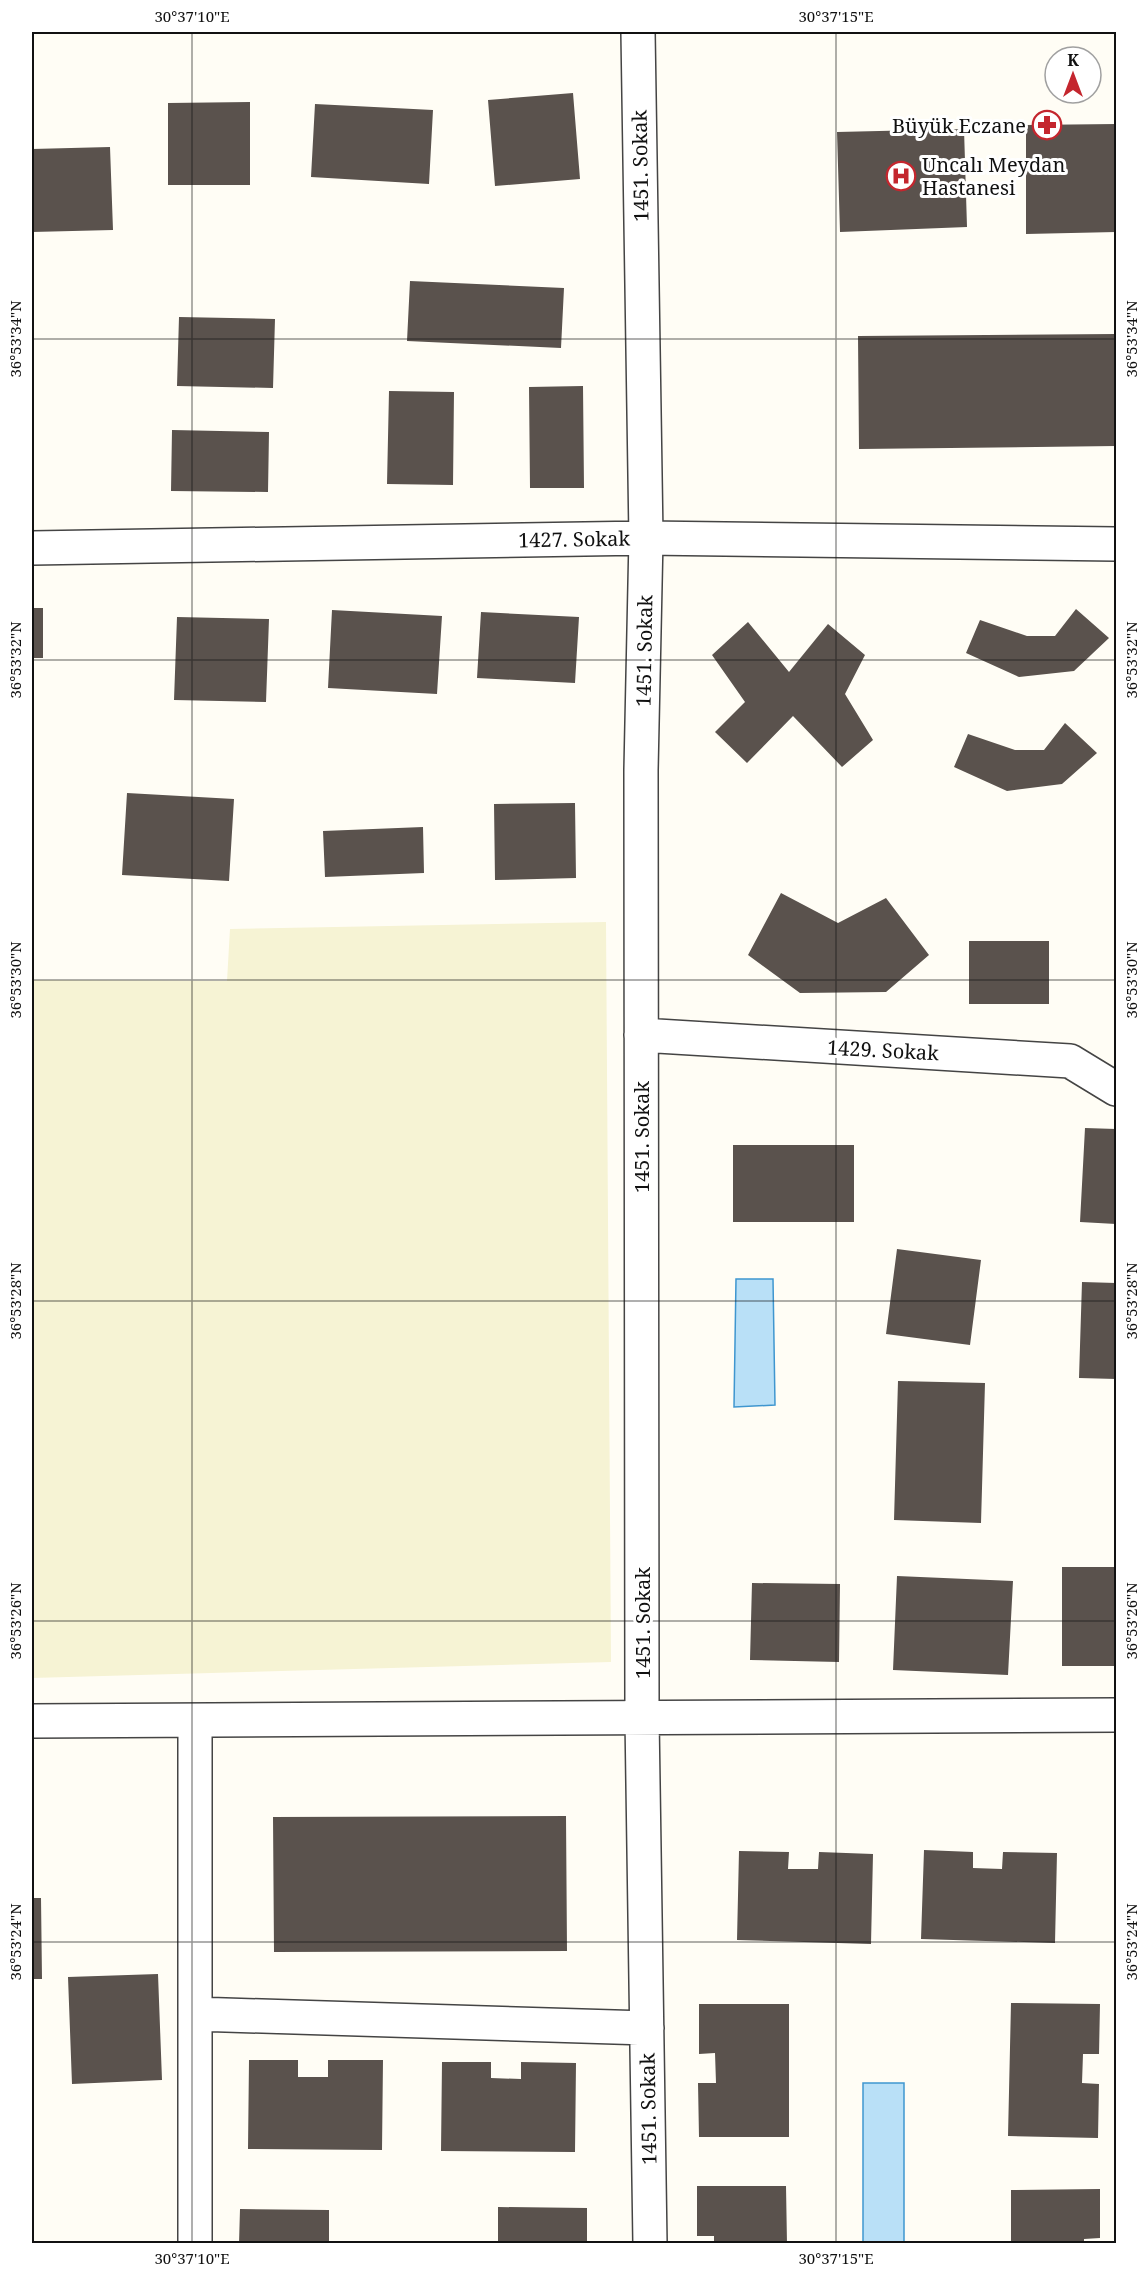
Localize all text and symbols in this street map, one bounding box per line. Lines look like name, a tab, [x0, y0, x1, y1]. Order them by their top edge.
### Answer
text: 30°37'10"E	[154, 6, 230, 26]
text: 30°37'15"E	[798, 6, 874, 26]
north arrow	[1043, 45, 1103, 105]
text: K	[1067, 49, 1079, 71]
street label: 1451. Sokak	[626, 109, 654, 222]
pharmacy icon: Büyük Eczane	[1031, 109, 1063, 141]
place label: Büyük Eczane	[892, 112, 1026, 139]
place label: Uncalı Meydan Hastanesi	[922, 151, 1065, 201]
hospital icon: Uncalı Meydan Hastanesi	[885, 160, 917, 192]
text: 36°53'34"N	[5, 300, 25, 378]
text: 36°53'34"N	[1121, 300, 1141, 378]
street label: 1427. Sokak	[518, 525, 631, 553]
street label: 1451. Sokak	[630, 594, 658, 707]
text: 36°53'32"N	[5, 621, 25, 699]
text: 36°53'32"N	[1121, 621, 1141, 699]
text: 36°53'30"N	[5, 941, 25, 1019]
text: 36°53'30"N	[1121, 941, 1141, 1019]
street label: 1429. Sokak	[826, 1034, 940, 1066]
street label: 1451. Sokak	[628, 1081, 655, 1193]
text: 36°53'28"N	[5, 1262, 25, 1340]
text: 36°53'28"N	[1121, 1262, 1141, 1340]
street label: 1451. Sokak	[629, 1567, 656, 1679]
text: 36°53'26"N	[5, 1582, 25, 1660]
text: 36°53'26"N	[1121, 1582, 1141, 1660]
text: 36°53'24"N	[5, 1903, 25, 1981]
text: 36°53'24"N	[1121, 1903, 1141, 1981]
street label: 1451. Sokak	[634, 2052, 662, 2165]
text: 30°37'10"E	[154, 2248, 230, 2268]
text: 30°37'15"E	[798, 2248, 874, 2268]

